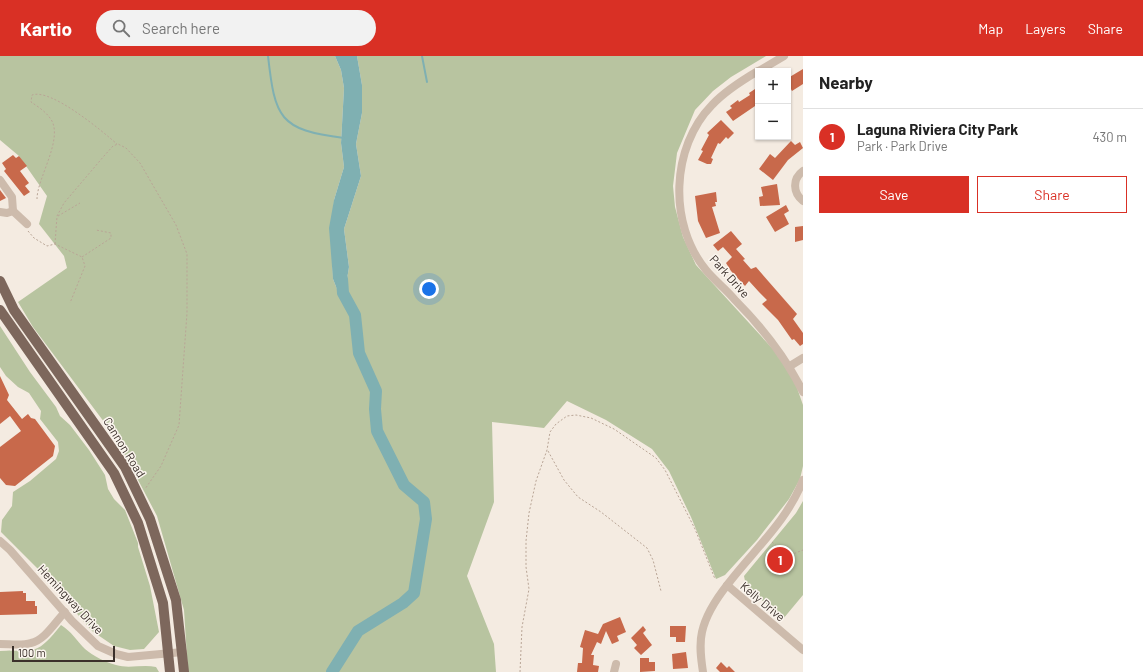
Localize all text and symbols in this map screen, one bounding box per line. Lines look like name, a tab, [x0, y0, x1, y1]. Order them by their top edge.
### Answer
search box	[96, 10, 376, 46]
text: Kartio	[20, 17, 72, 40]
icon: search	[110, 17, 132, 39]
text: Search here	[142, 19, 220, 37]
text: Map	[978, 20, 1003, 37]
text: Layers	[1025, 20, 1066, 37]
text: Share	[1088, 20, 1123, 37]
map controls	[755, 68, 791, 140]
button: +	[755, 68, 791, 104]
text: Nearby	[819, 72, 873, 92]
button: −	[755, 104, 791, 140]
text: Laguna Riviera City Park	[857, 120, 1018, 138]
text: 1	[830, 129, 834, 145]
text: 430 m	[1092, 129, 1127, 145]
text: Park · Park Drive	[857, 138, 948, 154]
button: Save	[819, 176, 969, 213]
button: Share	[977, 176, 1127, 213]
street label: Park Drive	[707, 252, 753, 300]
your location	[419, 279, 439, 299]
street label: Cannon Road	[101, 414, 149, 480]
pin: 1	[767, 545, 793, 575]
street label: Hemingway Drive	[35, 562, 107, 636]
street label: Kelly Drive	[738, 578, 788, 624]
scale bar	[12, 644, 115, 663]
text: 100 m	[18, 646, 46, 659]

